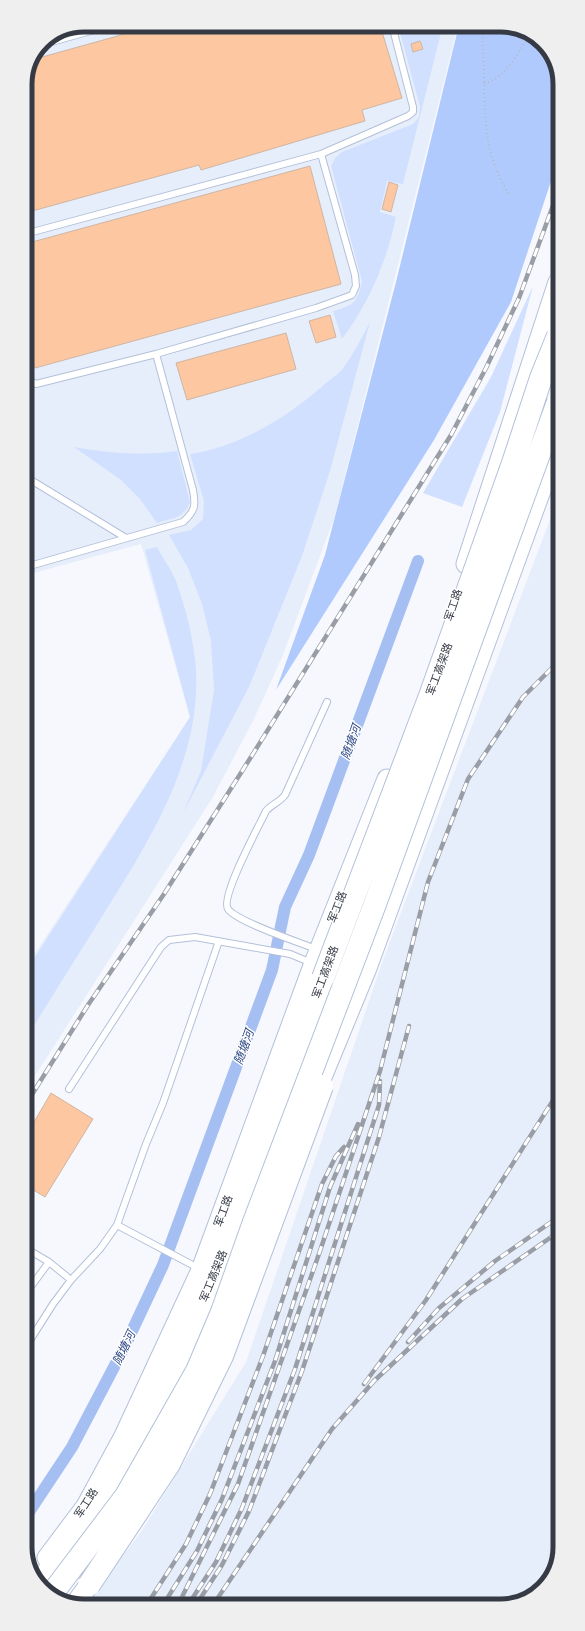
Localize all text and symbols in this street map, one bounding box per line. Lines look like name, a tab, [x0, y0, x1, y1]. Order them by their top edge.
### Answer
street label: 军工路	[441, 587, 465, 623]
street label: 军工高架路	[423, 641, 455, 697]
water label: 随塘河	[337, 720, 365, 762]
street label: 军工路	[325, 889, 349, 925]
street label: 军工高架路	[309, 944, 341, 1000]
water label: 随塘河	[230, 1025, 258, 1067]
street label: 军工路	[211, 1193, 235, 1229]
street label: 军工高架路	[196, 1248, 230, 1304]
water label: 随塘河	[109, 1327, 140, 1368]
street label: 军工路	[71, 1485, 101, 1521]

